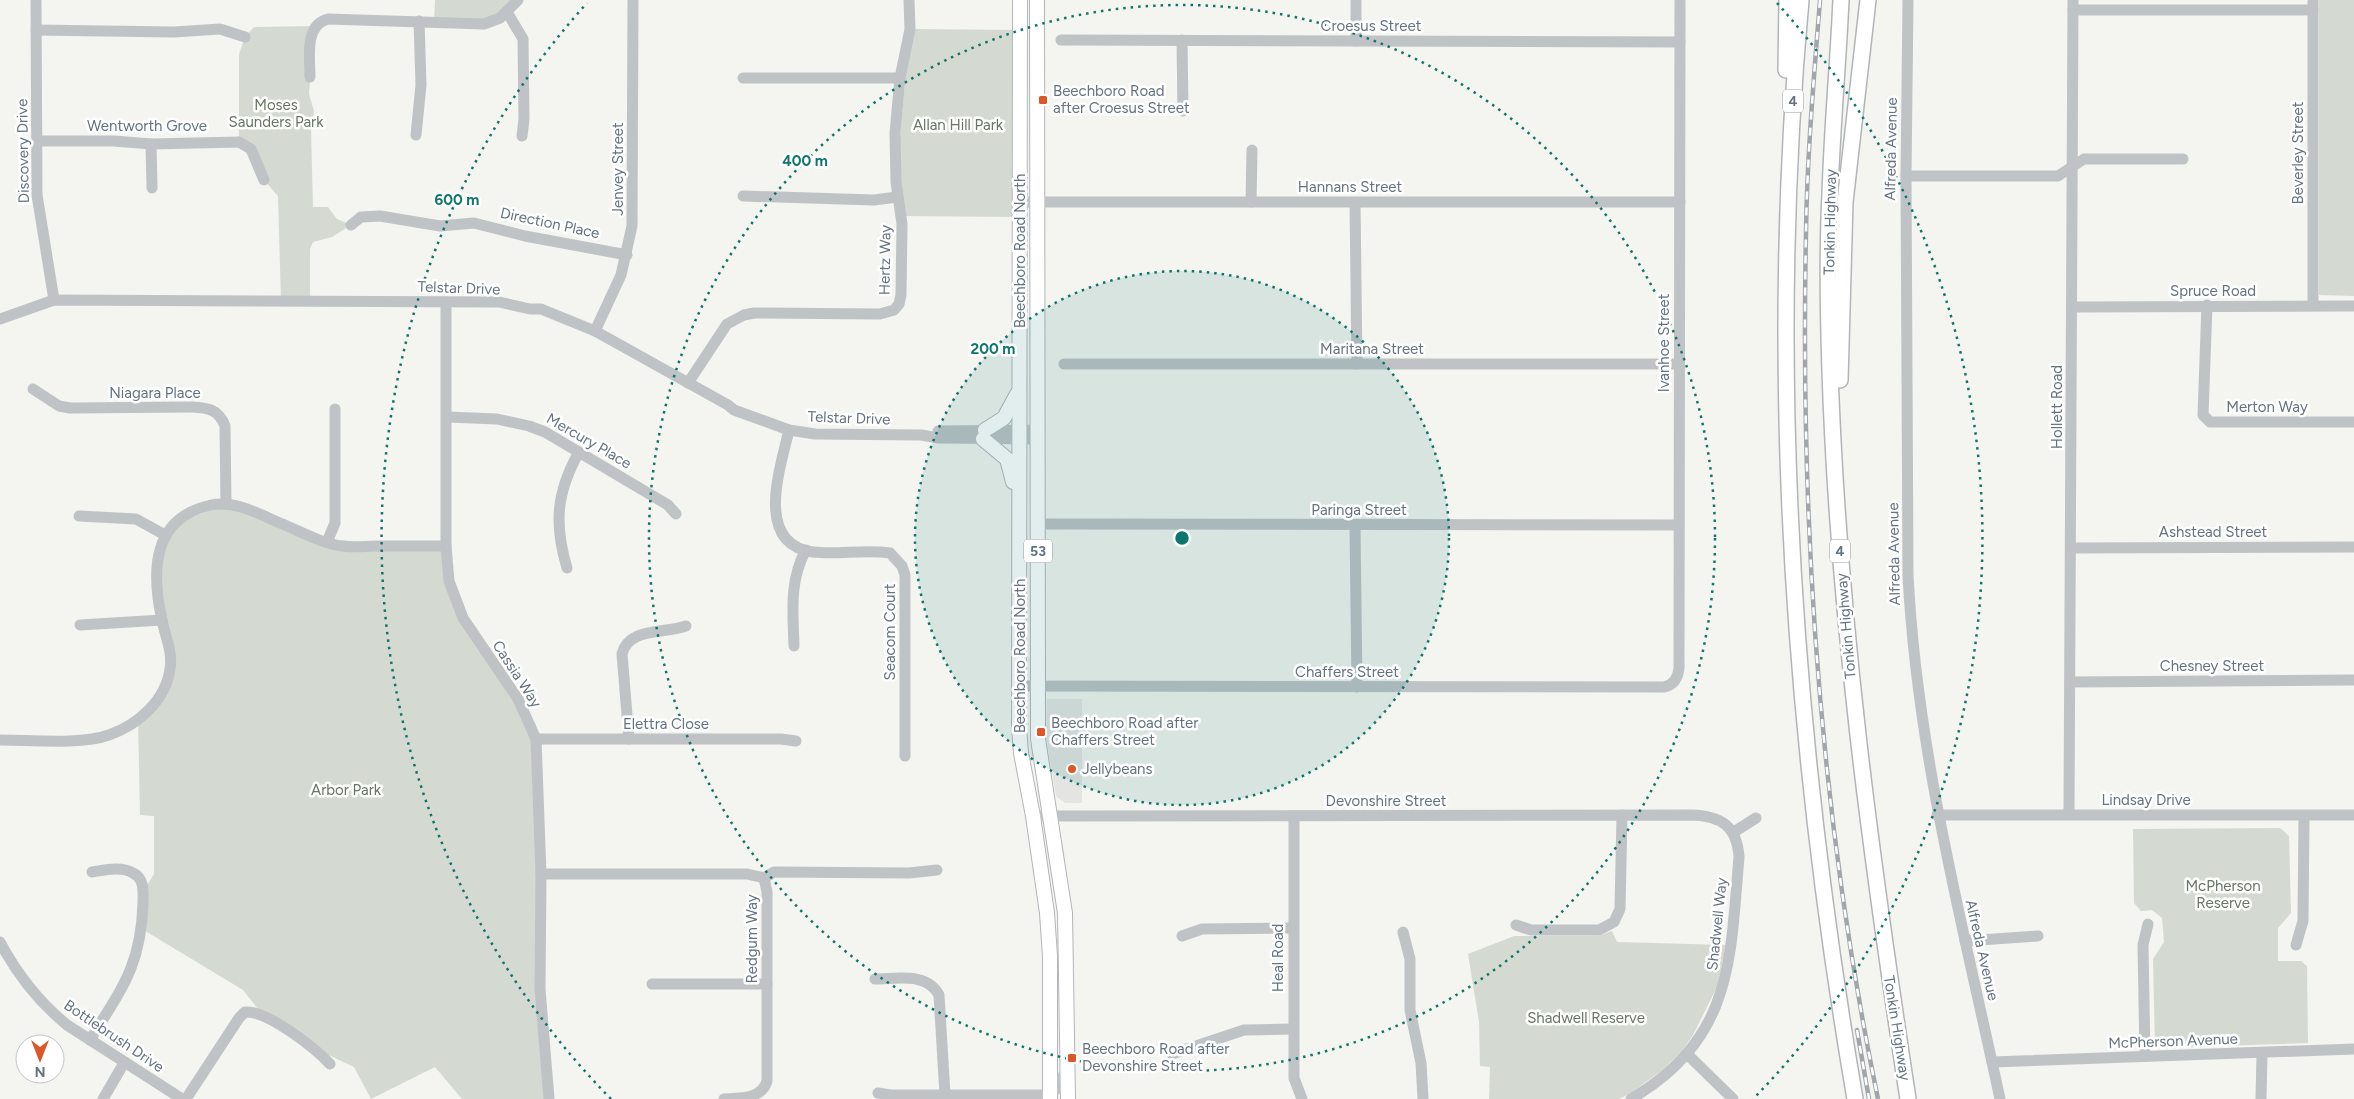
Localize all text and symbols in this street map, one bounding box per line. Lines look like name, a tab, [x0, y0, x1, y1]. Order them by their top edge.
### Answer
street label: Croesus Street	[1321, 17, 1422, 35]
place label: Beechboro Road after Croesus Street	[1053, 82, 1190, 117]
road number: 4	[1783, 90, 1803, 112]
marker: Beechboro Road after Croesus Street	[1037, 94, 1049, 106]
park label: Moses Saunders Park	[229, 96, 324, 131]
street label: Alfreda Avenue	[1881, 97, 1901, 201]
street label: Discovery Drive	[13, 99, 33, 203]
street label: Beverley Street	[2289, 101, 2307, 204]
park label: Allan Hill Park	[913, 116, 1004, 134]
street label: Wentworth Grove	[87, 117, 207, 135]
street label: Jenvey Street	[609, 122, 627, 216]
text: 400 m	[782, 152, 828, 170]
street label: Tonkin Highway	[1820, 169, 1840, 275]
street label: Beechboro Road North	[1011, 174, 1029, 328]
street label: Hannans Street	[1298, 178, 1403, 196]
text: 600 m	[435, 191, 479, 209]
street label: Direction Place	[499, 204, 601, 242]
street label: Hertz Way	[875, 224, 895, 295]
street label: Telstar Drive	[417, 278, 501, 298]
street label: Spruce Road	[2170, 282, 2256, 300]
street label: Ivanhoe Street	[1655, 293, 1673, 392]
text: 200 m	[971, 340, 1015, 358]
street label: Maritana Street	[1320, 340, 1424, 358]
street label: Hollett Road	[2048, 365, 2066, 449]
street label: Niagara Place	[109, 384, 201, 402]
street label: Merton Way	[2226, 398, 2308, 416]
street label: Telstar Drive	[807, 408, 891, 428]
street label: Mercury Place	[543, 409, 635, 473]
street label: Paringa Street	[1311, 501, 1407, 519]
street label: Alfreda Avenue	[1884, 502, 1904, 606]
street label: Ashstead Street	[2159, 523, 2268, 541]
centre of rings	[1173, 529, 1191, 547]
road number: 53	[1024, 540, 1052, 562]
road number: 4	[1830, 540, 1850, 562]
street label: Tonkin Highway	[1832, 572, 1860, 680]
street label: Beechboro Road North	[1011, 579, 1029, 733]
street label: Seacom Court	[881, 583, 899, 680]
street label: Cassia Way	[489, 637, 545, 711]
street label: Chesney Street	[2160, 657, 2264, 675]
street label: Chaffers Street	[1295, 663, 1399, 681]
place label: Beechboro Road after Chaffers Street	[1051, 714, 1198, 749]
street label: Elettra Close	[623, 715, 709, 733]
marker: Beechboro Road after Chaffers Street	[1035, 726, 1047, 738]
place label: Jellybeans	[1082, 760, 1152, 778]
marker: Jellybeans	[1066, 763, 1078, 775]
park label: Arbor Park	[311, 781, 382, 799]
street label: Lindsay Drive	[2101, 791, 2191, 809]
street label: Devonshire Street	[1326, 792, 1447, 810]
street label: Shadwell Way	[1703, 877, 1731, 971]
park label: McPherson Reserve	[2185, 877, 2261, 912]
street label: Redgum Way	[743, 894, 761, 984]
street label: Alfreda Avenue	[1962, 898, 2002, 1002]
street label: Heal Road	[1269, 924, 1287, 992]
street label: Tonkin Highway	[1880, 974, 1914, 1082]
street label: Bottlebrush Drive	[61, 996, 167, 1076]
park label: Shadwell Reserve	[1527, 1009, 1645, 1027]
street label: McPherson Avenue	[2108, 1030, 2238, 1052]
north arrow	[15, 1034, 65, 1084]
place label: Beechboro Road after Devonshire Street	[1082, 1040, 1229, 1075]
marker: Beechboro Road after Devonshire Street	[1066, 1052, 1078, 1064]
text: N	[35, 1063, 45, 1080]

